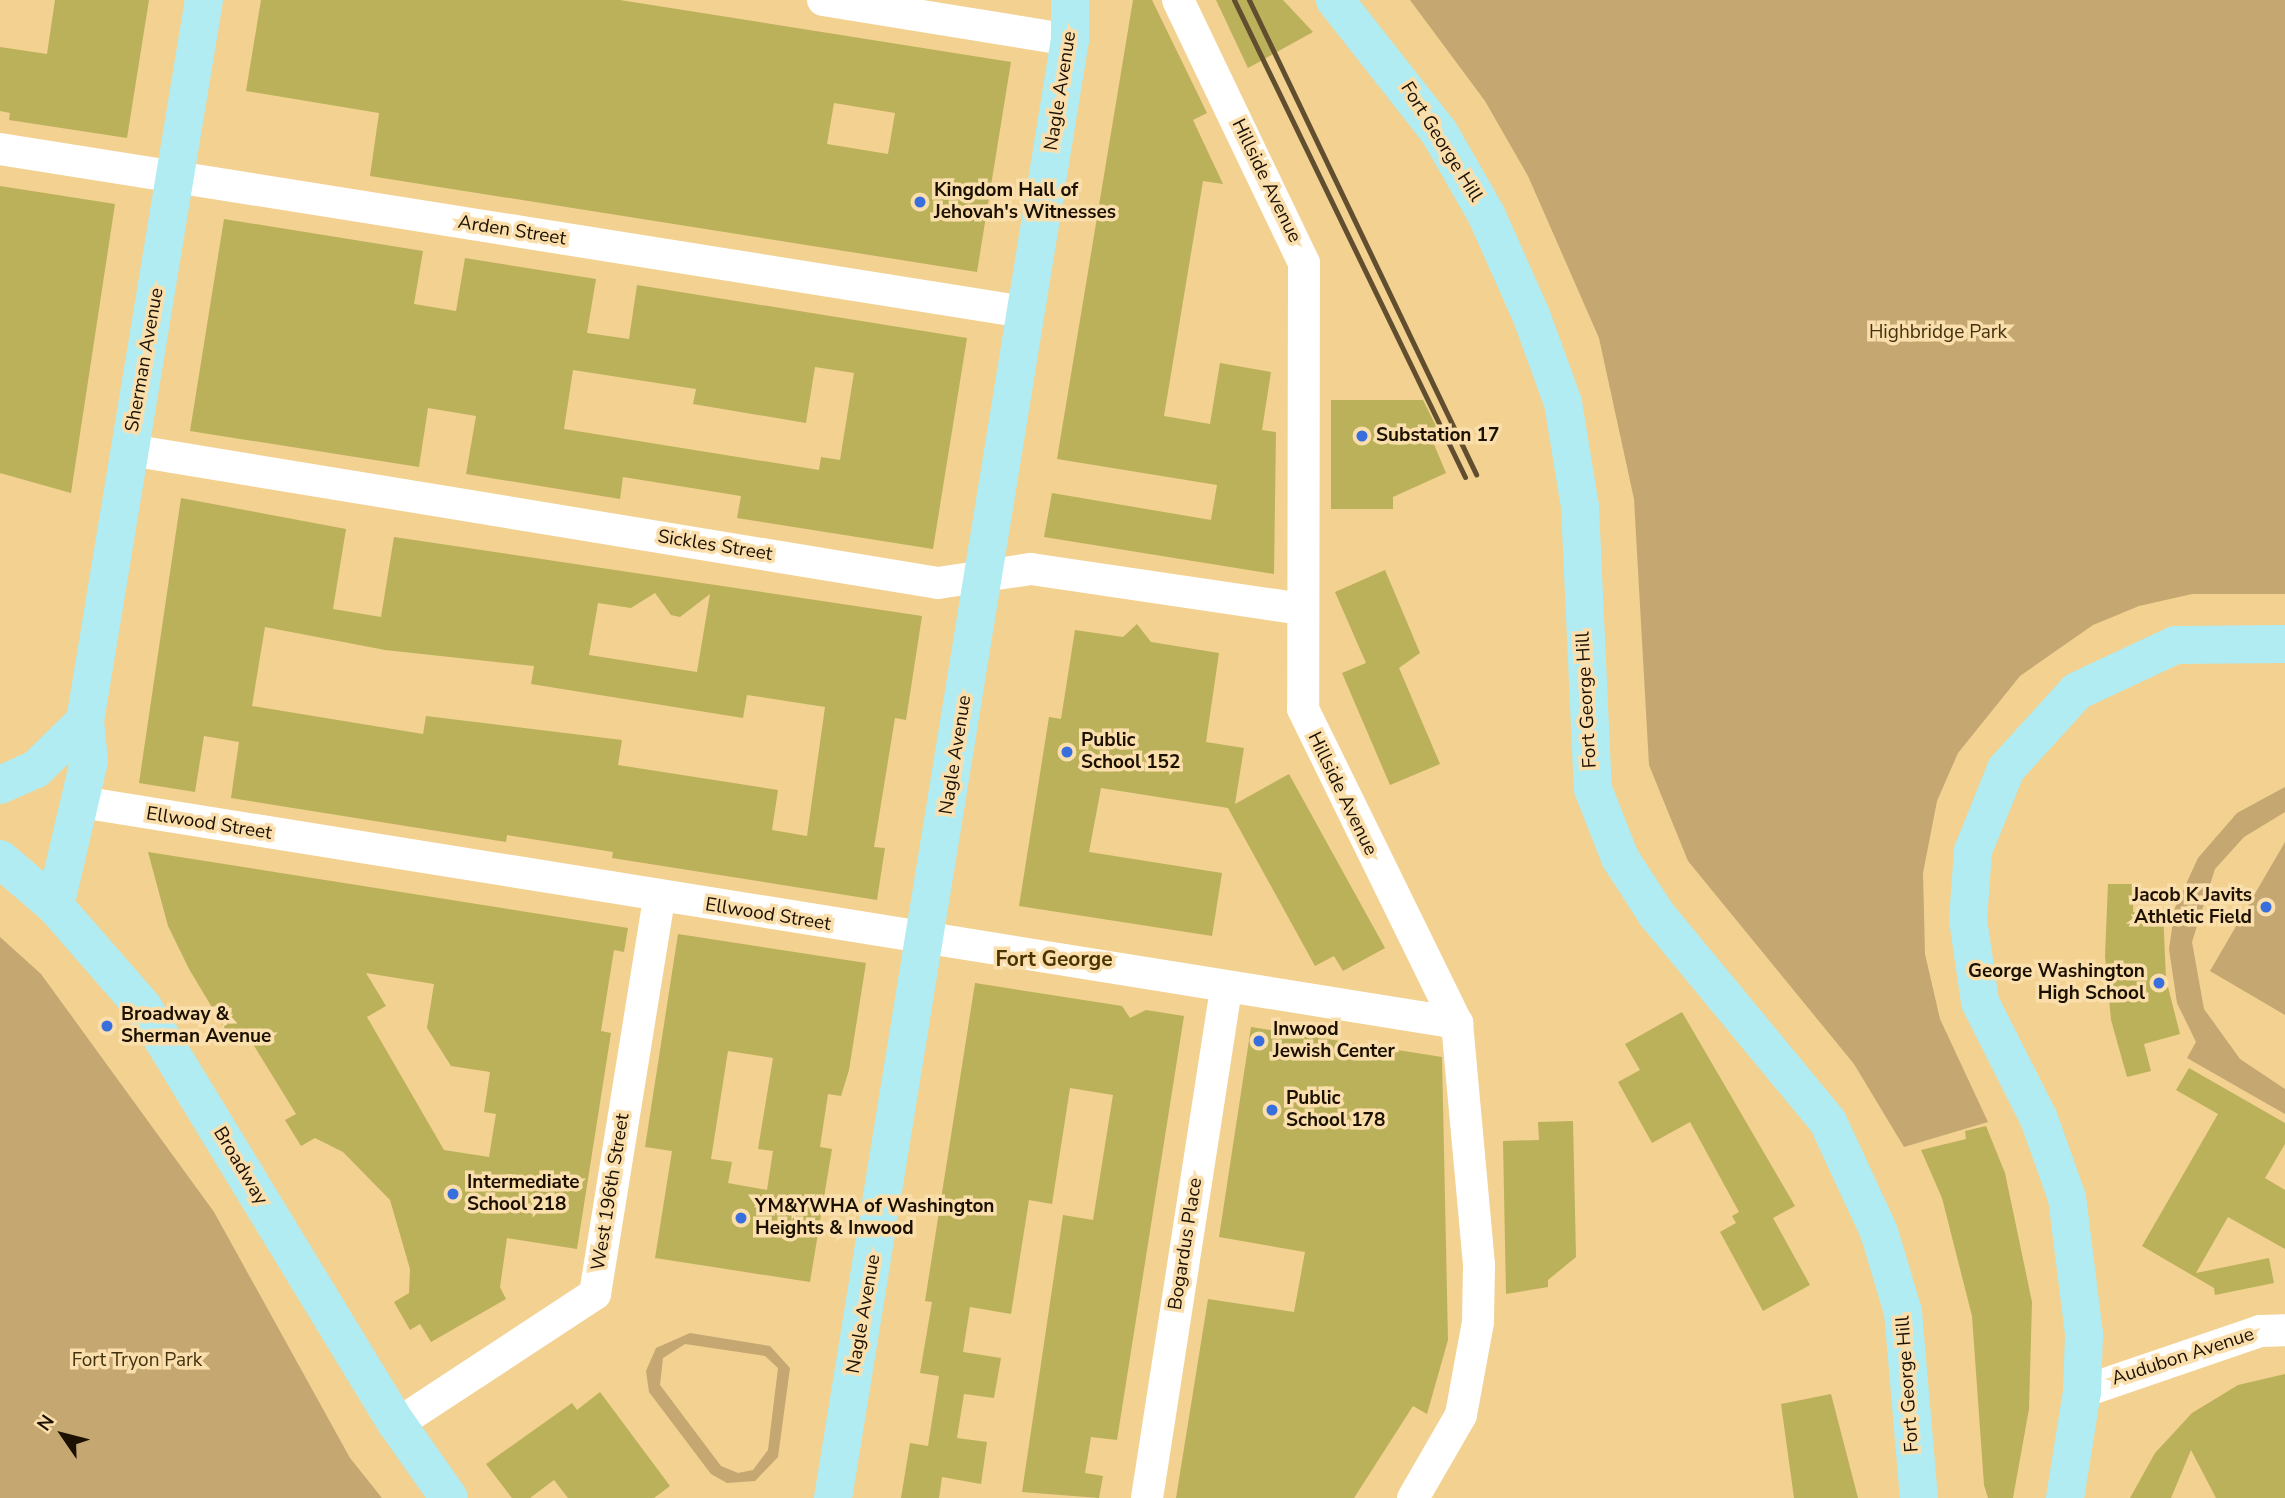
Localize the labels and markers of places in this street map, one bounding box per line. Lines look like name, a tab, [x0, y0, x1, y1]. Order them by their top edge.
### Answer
place label: Kingdom Hall of Jehovah's Witnesses	[934, 180, 1116, 224]
marker: Kingdom Hall of Jehovah's Witnesses	[912, 194, 928, 210]
place label: Substation 17	[1376, 425, 1499, 447]
marker: Substation 17	[1354, 428, 1370, 444]
place label: Public School 152	[1081, 730, 1180, 774]
marker: Public School 152	[1059, 744, 1075, 760]
place label: Jacob K Javits Athletic Field	[2132, 885, 2252, 929]
marker: Jacob K Javits Athletic Field	[2258, 899, 2274, 915]
place label: George Washington High School	[1968, 961, 2145, 1005]
marker: George Washington High School	[2151, 975, 2167, 991]
place label: Broadway & Sherman Avenue	[121, 1004, 271, 1048]
marker: Broadway & Sherman Avenue	[99, 1018, 115, 1034]
place label: Inwood Jewish Center	[1273, 1019, 1395, 1063]
marker: Inwood Jewish Center	[1251, 1033, 1267, 1049]
place label: Public School 178	[1286, 1088, 1385, 1132]
marker: Public School 178	[1264, 1102, 1280, 1118]
place label: Intermediate School 218	[467, 1172, 579, 1216]
marker: Intermediate School 218	[445, 1186, 461, 1202]
place label: YM&YWHA of Washington Heights & Inwood	[755, 1196, 994, 1240]
marker: YM&YWHA of Washington Heights & Inwood	[733, 1210, 749, 1226]

